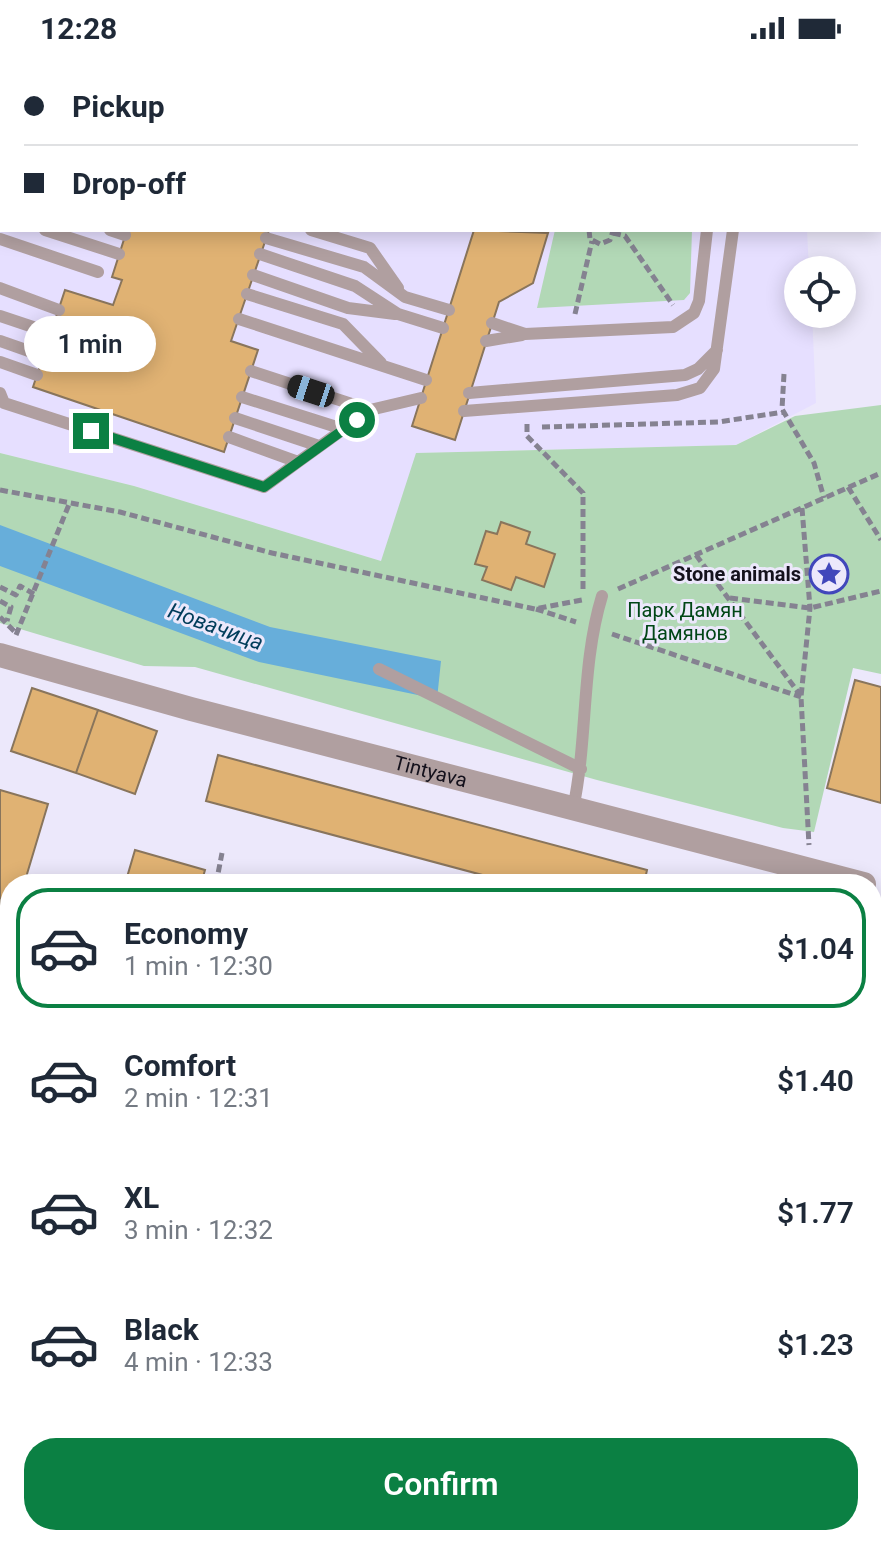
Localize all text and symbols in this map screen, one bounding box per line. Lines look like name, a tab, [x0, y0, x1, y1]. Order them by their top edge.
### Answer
text: 12:28	[40, 11, 117, 46]
text: Pickup	[72, 89, 165, 124]
text: Drop-off	[72, 166, 186, 201]
map controls	[784, 256, 856, 328]
button: locate	[784, 256, 856, 328]
callout: 1 min	[25, 315, 157, 371]
text: 1 min	[57, 329, 123, 359]
car	[284, 372, 338, 410]
route start	[339, 402, 375, 438]
route end	[73, 413, 109, 449]
place icon: Stone animals	[808, 553, 850, 595]
place label: Stone animals	[673, 562, 801, 586]
water label: Новачица	[165, 598, 267, 655]
park label: Парк Дамян Дамянов	[627, 598, 743, 645]
street label: Tintyava	[391, 750, 470, 792]
icon: car	[28, 912, 100, 984]
text: Economy	[124, 916, 248, 951]
text: $1.04	[777, 931, 854, 966]
text: 1 min · 12:30	[124, 951, 273, 981]
icon: car	[28, 1044, 100, 1116]
text: Comfort	[124, 1048, 236, 1083]
text: $1.40	[777, 1063, 854, 1098]
text: 2 min · 12:31	[124, 1083, 273, 1113]
icon: car	[28, 1176, 100, 1248]
text: XL	[124, 1180, 159, 1215]
text: $1.77	[777, 1195, 854, 1230]
text: 3 min · 12:32	[124, 1215, 273, 1245]
icon: car	[28, 1308, 100, 1380]
text: Black	[124, 1312, 199, 1347]
text: $1.23	[777, 1327, 854, 1362]
text: 4 min · 12:33	[124, 1347, 273, 1377]
button: Confirm	[24, 1438, 858, 1530]

